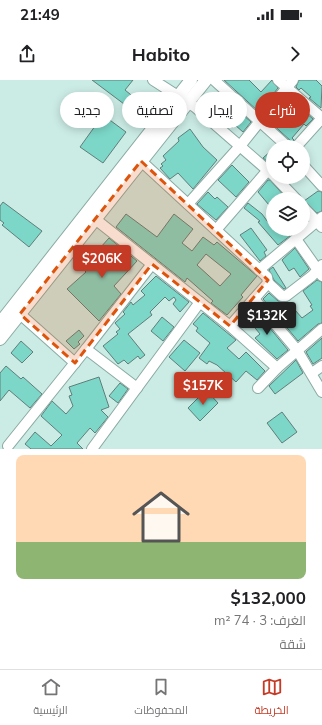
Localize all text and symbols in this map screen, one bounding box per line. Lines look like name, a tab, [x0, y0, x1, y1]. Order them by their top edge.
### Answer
text: 21:49	[20, 5, 60, 24]
icon: share	[16, 43, 38, 65]
text: Habito	[132, 43, 190, 66]
icon: forward	[284, 43, 306, 65]
chip: جديد	[60, 92, 114, 128]
chip: تصفية	[122, 92, 187, 128]
chip: إيجار	[195, 92, 247, 128]
chip: شراء	[255, 92, 310, 128]
map controls	[266, 140, 310, 236]
button: locate	[266, 140, 310, 184]
button: layers	[266, 192, 310, 236]
pin: $206K	[74, 245, 130, 279]
text: $206K	[82, 250, 122, 266]
pin: $132K	[239, 302, 295, 336]
text: $132K	[247, 307, 287, 323]
pin: $157K	[175, 372, 231, 406]
text: $157K	[183, 377, 223, 393]
icon: home	[125, 481, 197, 553]
text: $132,000	[230, 587, 306, 608]
text: الغرف: 3 · 74 m²	[214, 612, 306, 628]
text: شقة	[279, 636, 306, 652]
tab: الرئيسية	[33, 676, 68, 720]
tab: المحفوظات	[134, 676, 188, 720]
tab: الخريطة	[254, 676, 289, 720]

